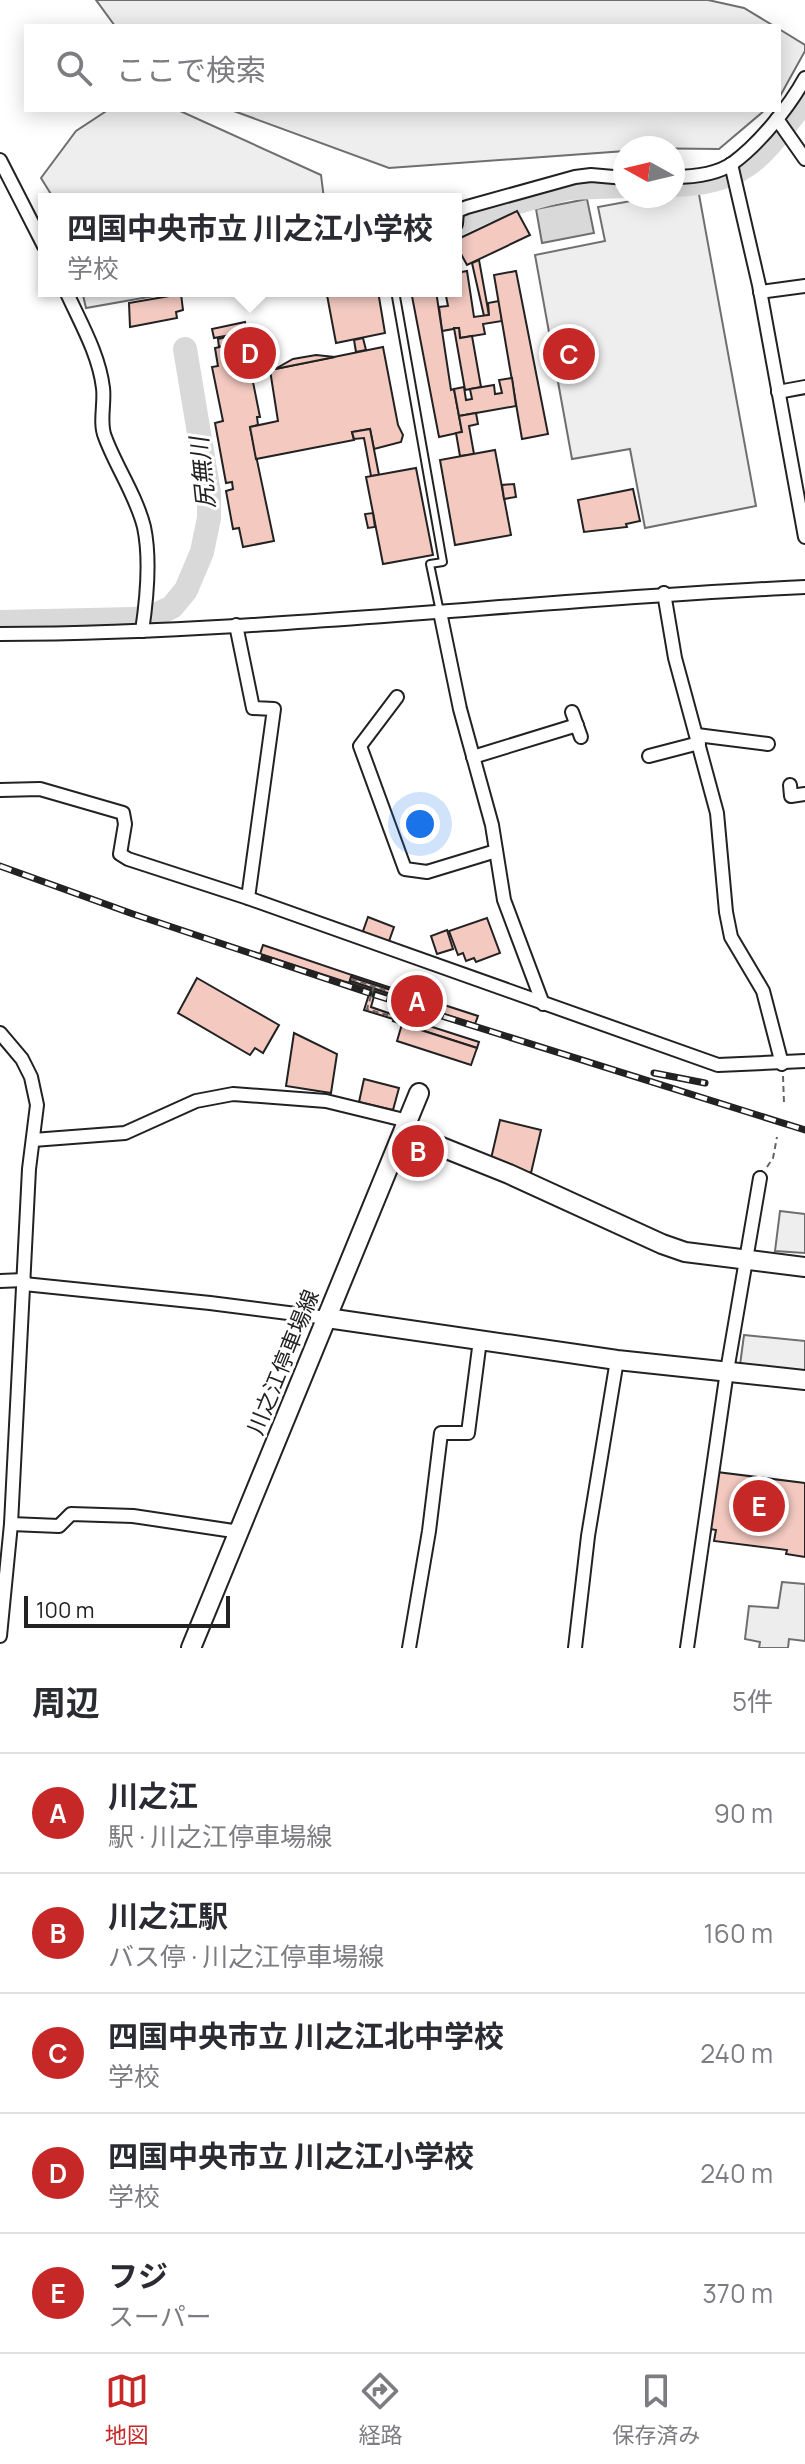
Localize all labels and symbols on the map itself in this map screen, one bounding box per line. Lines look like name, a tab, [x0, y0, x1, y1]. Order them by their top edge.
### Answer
north arrow	[613, 136, 685, 208]
pin: D	[224, 323, 276, 383]
pin: C	[543, 324, 595, 384]
water label: 尻無川	[181, 433, 222, 511]
your location	[400, 804, 440, 844]
pin: A	[391, 971, 443, 1031]
pin: B	[392, 1121, 444, 1181]
street label: 川之江停車場線	[240, 1285, 326, 1439]
pin: E	[733, 1476, 785, 1536]
scale bar	[24, 1592, 230, 1628]

